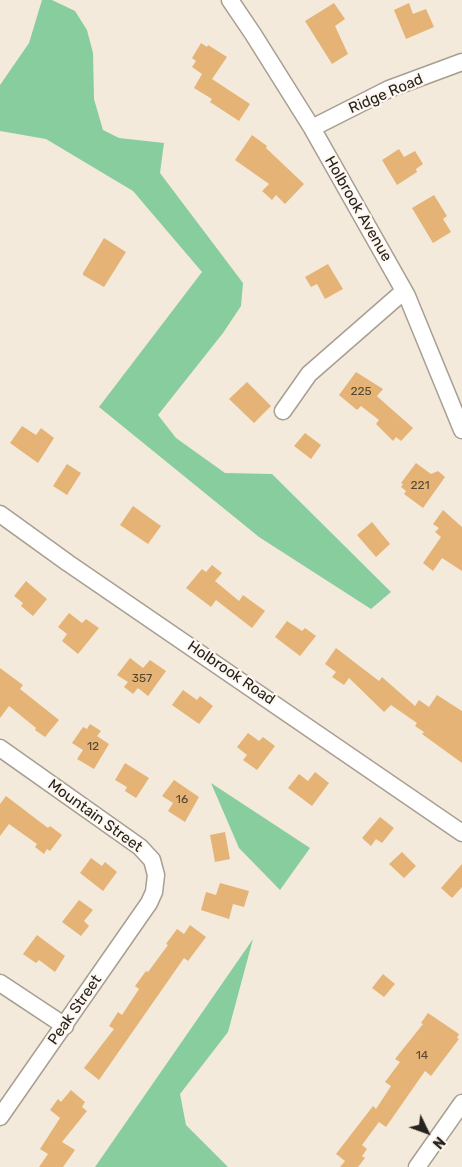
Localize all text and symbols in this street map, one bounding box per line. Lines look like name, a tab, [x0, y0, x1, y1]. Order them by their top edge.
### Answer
street label: Ridge Road	[346, 70, 426, 118]
street label: Holbrook Avenue	[321, 153, 395, 265]
house number: 225	[350, 385, 372, 399]
house number: 221	[410, 479, 430, 493]
street label: Holbrook Road	[184, 637, 278, 709]
house number: 357	[132, 672, 152, 686]
house number: 12	[87, 740, 99, 754]
street label: Mountain Street	[44, 776, 146, 856]
house number: 16	[176, 793, 188, 807]
street label: Peak Street	[44, 972, 106, 1048]
house number: 14	[416, 1049, 428, 1063]
north arrow	[402, 1107, 452, 1157]
text: N	[429, 1133, 448, 1152]

